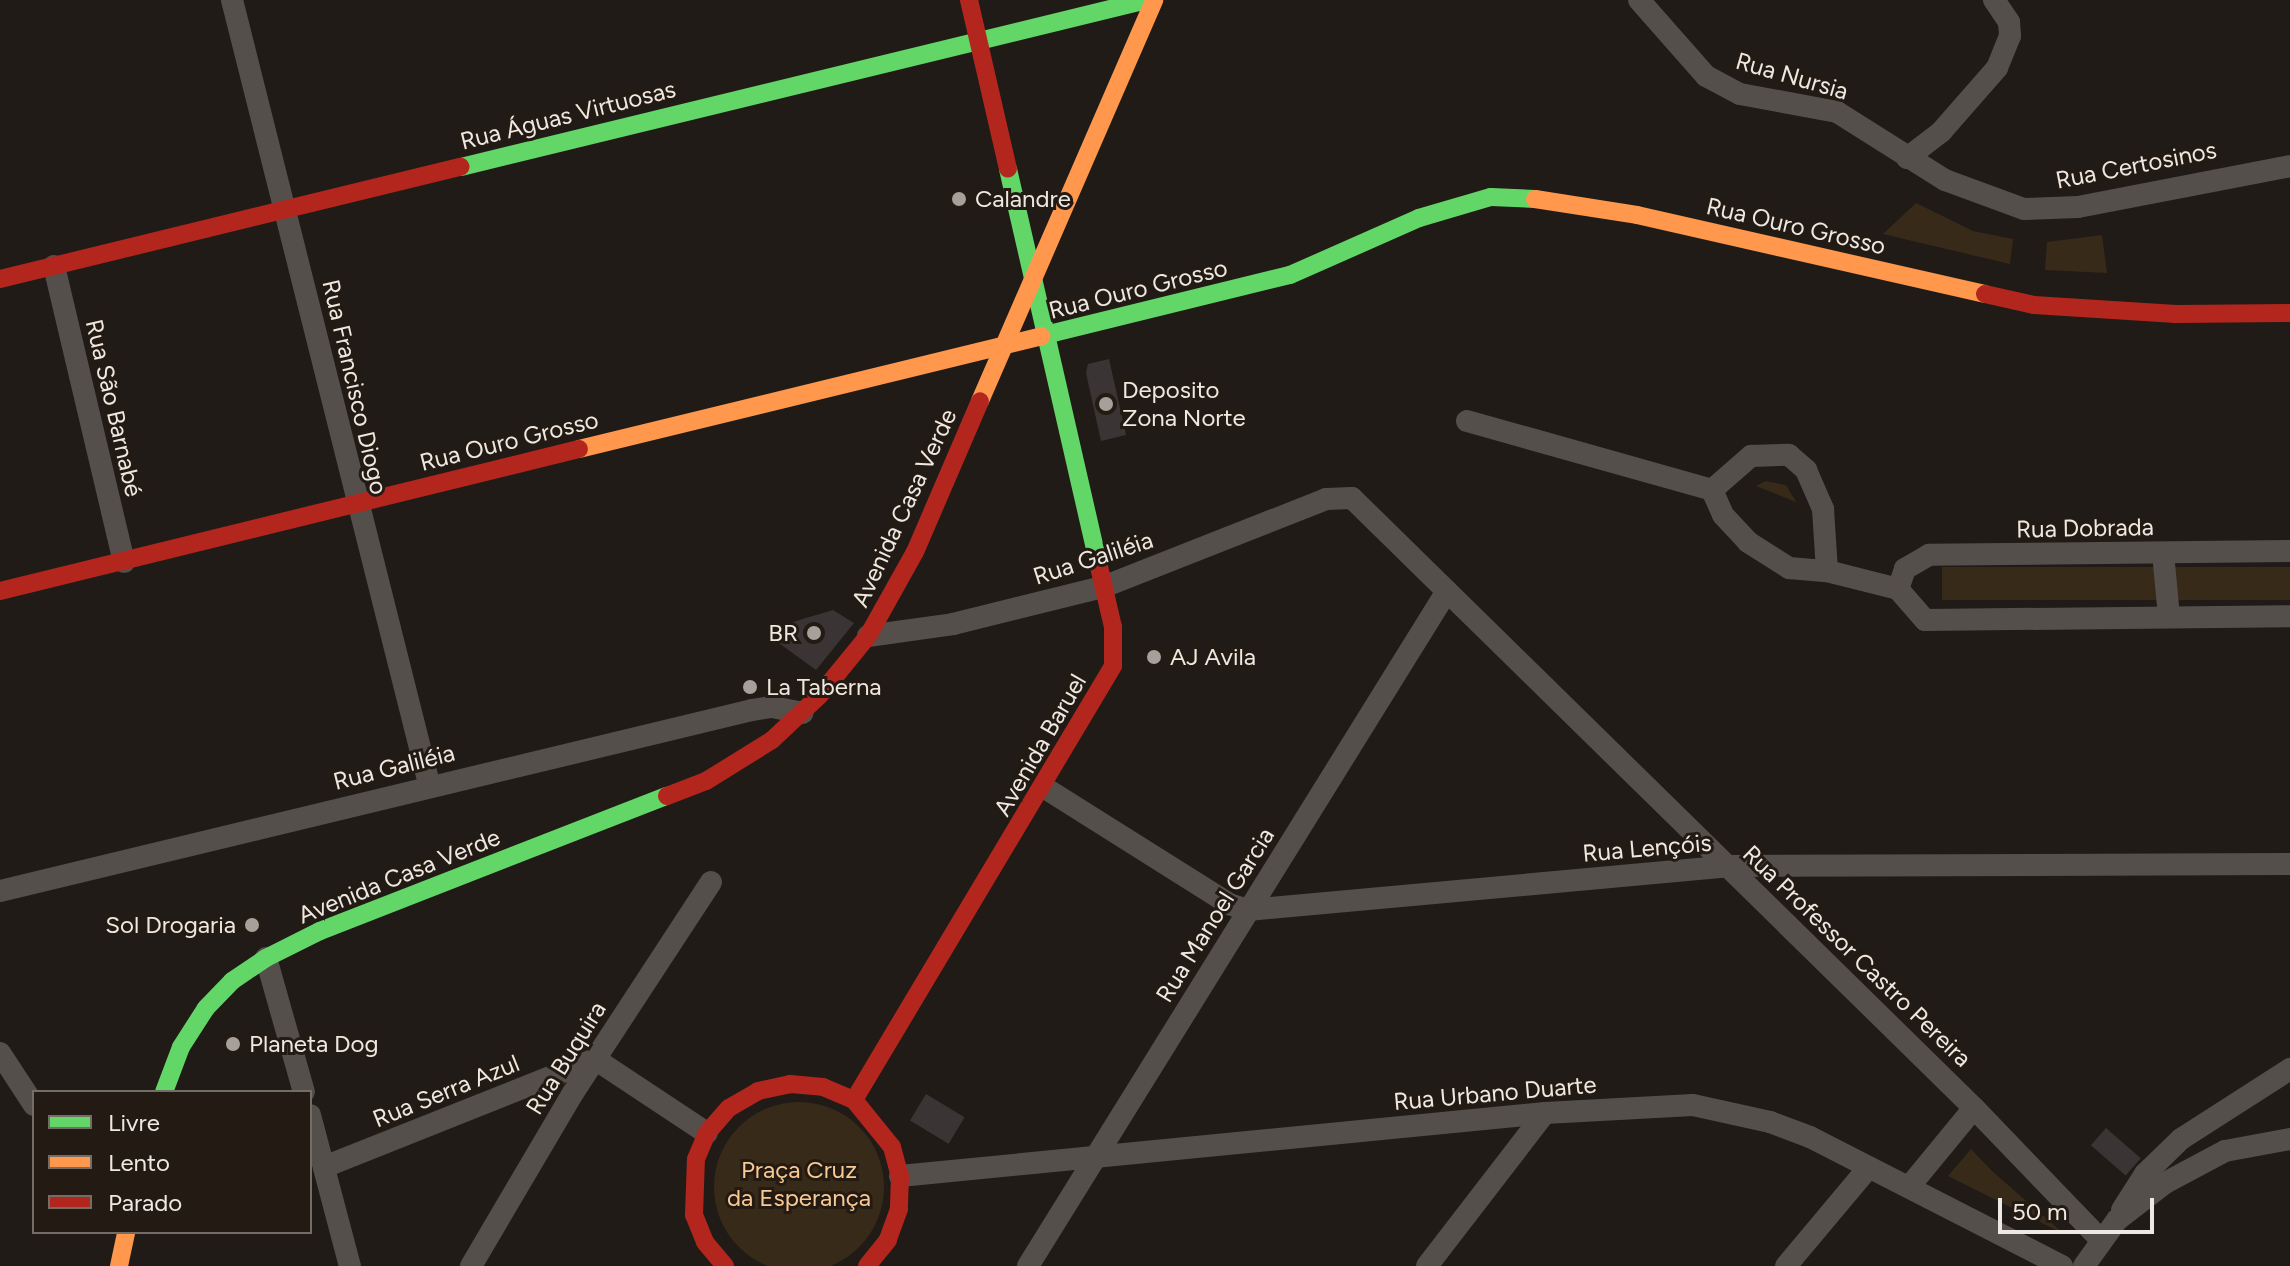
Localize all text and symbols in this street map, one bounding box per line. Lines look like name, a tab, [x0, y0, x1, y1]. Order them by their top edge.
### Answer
street label: Rua Nursia	[1732, 46, 1852, 106]
street label: Rua Águas Virtuosas	[457, 74, 679, 156]
street label: Rua Certosinos	[2053, 135, 2219, 195]
place label: Calandre	[975, 185, 1071, 213]
marker: Calandre	[950, 190, 968, 208]
street label: Rua Ouro Grosso	[1704, 191, 1888, 261]
street label: Rua Ouro Grosso	[1046, 253, 1230, 325]
street label: Rua Francisco Diogo	[316, 277, 394, 497]
street label: Rua São Barnabé	[80, 316, 148, 500]
place label: Deposito Zona Norte	[1122, 376, 1246, 432]
marker: Deposito Zona Norte	[1097, 395, 1115, 413]
street label: Avenida Casa Verde	[845, 404, 963, 612]
street label: Rua Ouro Grosso	[417, 405, 601, 477]
street label: Rua Dobrada	[2016, 512, 2154, 544]
street label: Rua Galiléia	[1030, 525, 1156, 591]
place label: BR	[768, 619, 798, 647]
marker: BR	[805, 624, 823, 642]
place label: AJ Avila	[1170, 643, 1256, 671]
marker: AJ Avila	[1145, 648, 1163, 666]
street label: Avenida Baruel	[988, 669, 1092, 821]
place label: La Taberna	[766, 673, 882, 701]
marker: La Taberna	[741, 678, 759, 696]
street label: Rua Galiléia	[330, 738, 458, 796]
street label: Avenida Casa Verde	[294, 822, 504, 930]
street label: Rua Manoel Garcia	[1150, 823, 1280, 1007]
street label: Rua Lençóis	[1581, 828, 1713, 868]
street label: Rua Professor Castro Pereira	[1737, 839, 1977, 1073]
place label: Sol Drogaria	[105, 911, 236, 939]
marker: Sol Drogaria	[243, 916, 261, 934]
street label: Rua Buquira	[520, 996, 612, 1120]
place label: Planeta Dog	[249, 1030, 379, 1058]
marker: Planeta Dog	[224, 1035, 242, 1053]
street label: Rua Serra Azul	[369, 1049, 523, 1133]
street label: Rua Urbano Duarte	[1392, 1070, 1598, 1116]
legend	[32, 1090, 312, 1234]
text: Livre	[108, 1108, 160, 1137]
text: Lento	[108, 1148, 170, 1177]
park label: Praça Cruz da Esperança	[727, 1156, 871, 1212]
scale bar	[2002, 1182, 2158, 1232]
text: Parado	[108, 1188, 182, 1217]
text: 50 m	[2012, 1197, 2068, 1226]

